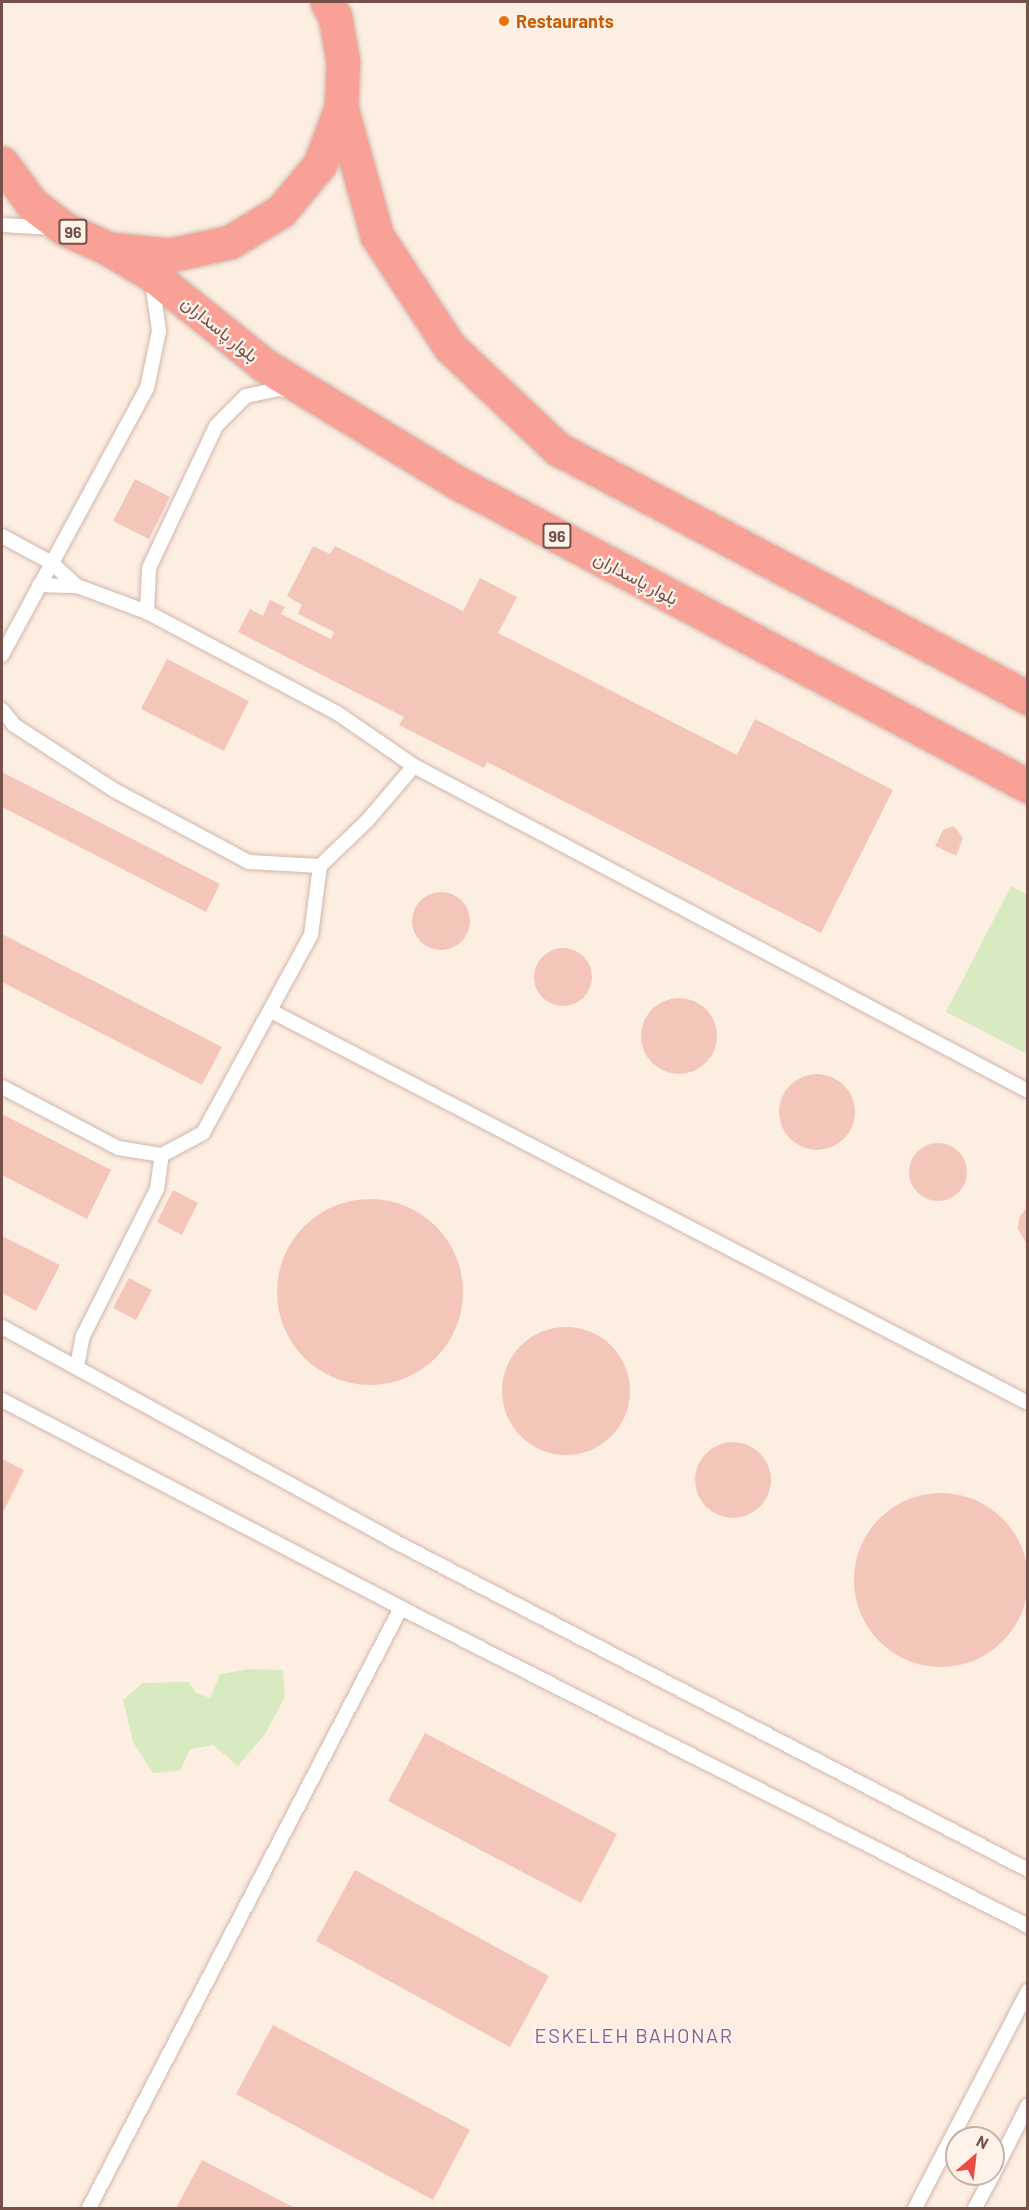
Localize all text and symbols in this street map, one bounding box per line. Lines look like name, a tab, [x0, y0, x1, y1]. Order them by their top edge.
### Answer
place label: Restaurants	[516, 10, 614, 32]
marker: Restaurants	[497, 14, 511, 28]
road number: 96	[58, 219, 88, 245]
street label: بلوار پاسداران	[177, 291, 263, 367]
road number: 96	[542, 523, 572, 549]
street label: بلوار پاسداران	[590, 547, 682, 609]
district label: ESKELEH BAHONAR	[535, 2023, 733, 2047]
north arrow	[945, 2126, 1005, 2186]
text: N	[974, 2131, 992, 2152]

